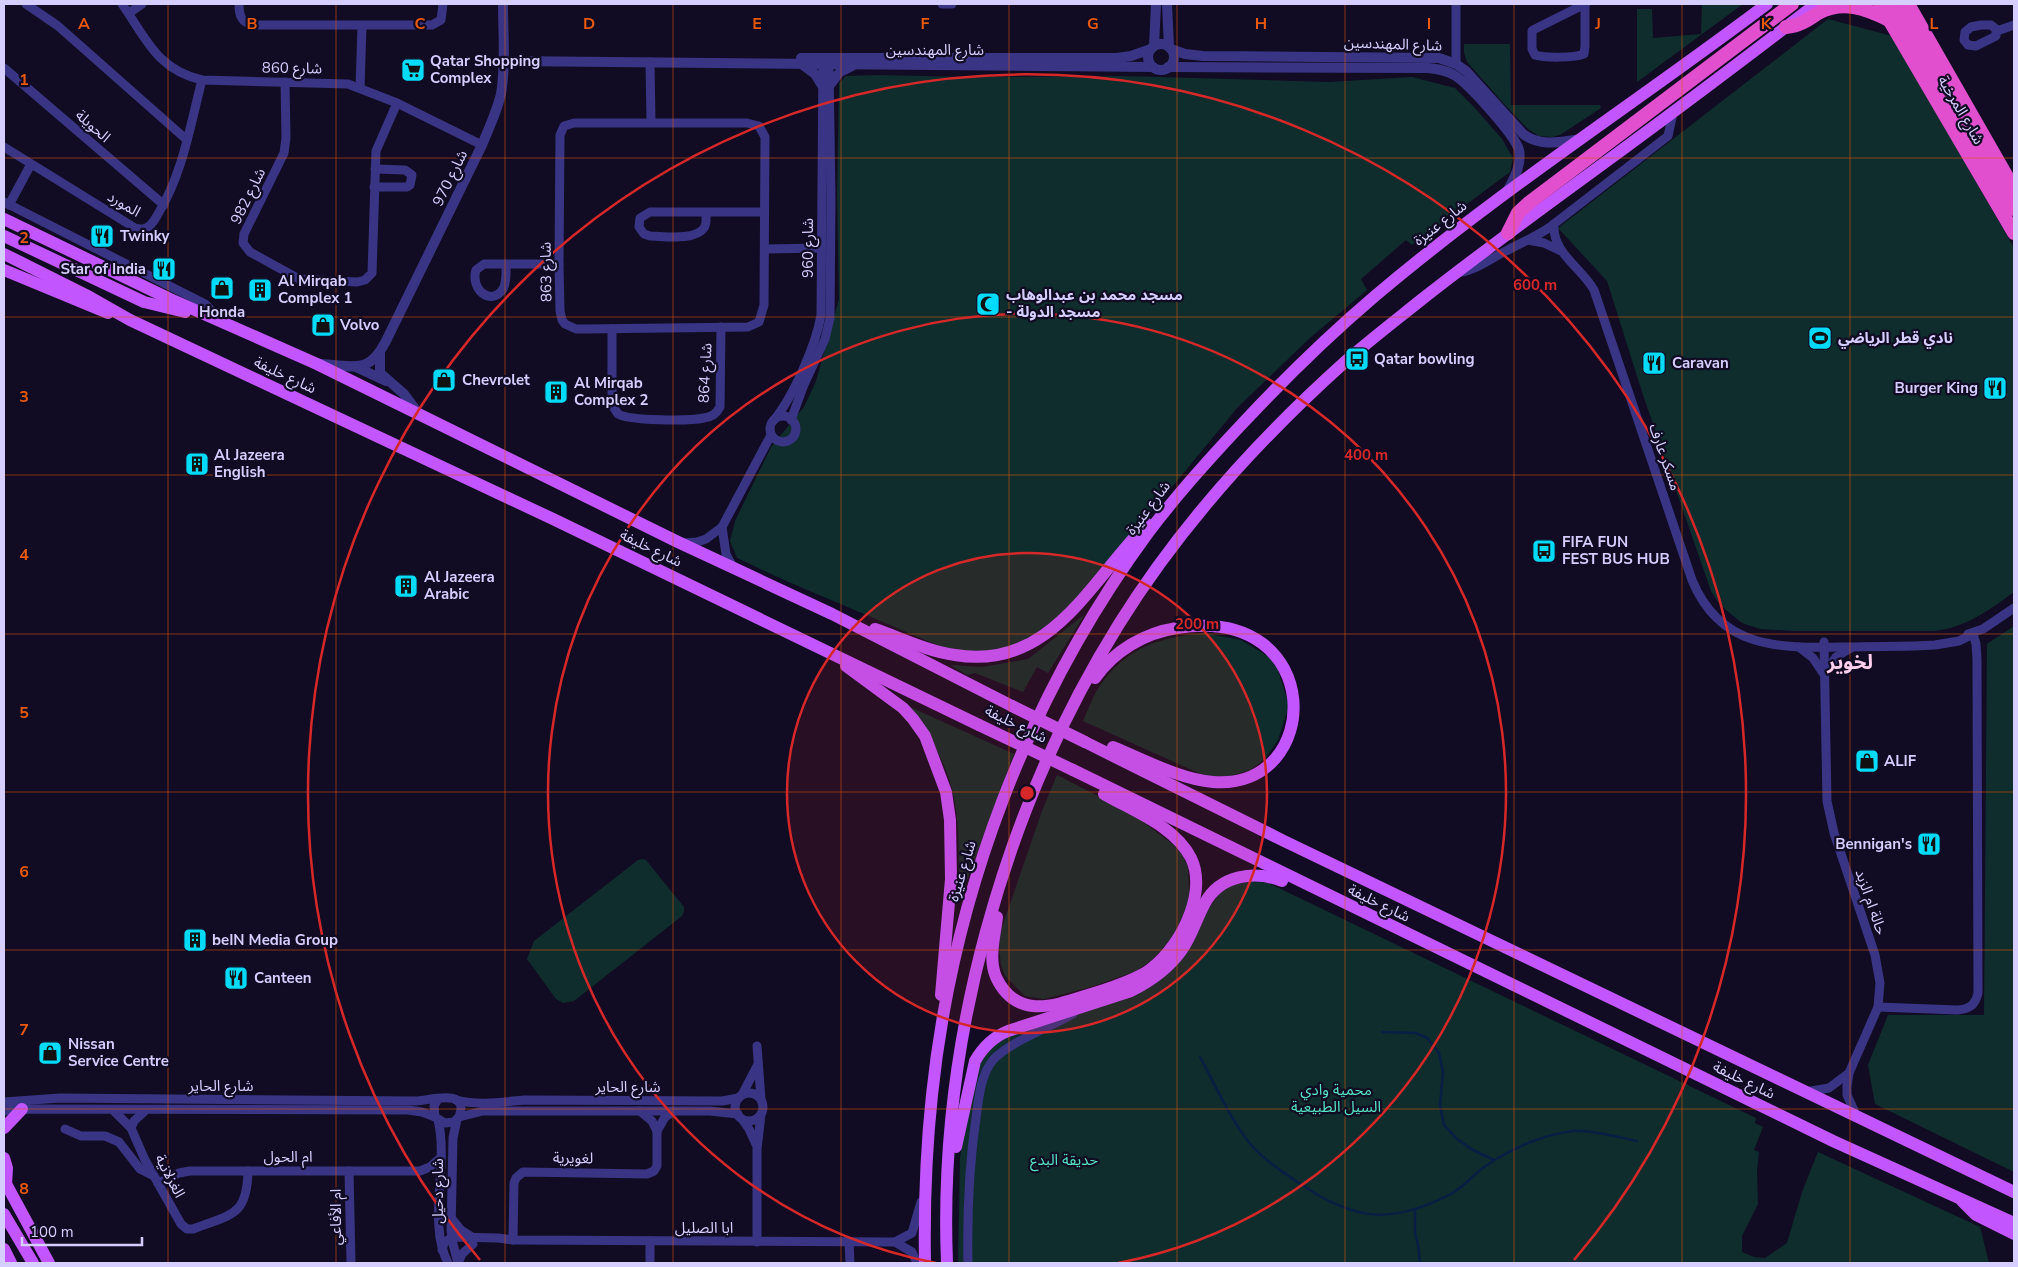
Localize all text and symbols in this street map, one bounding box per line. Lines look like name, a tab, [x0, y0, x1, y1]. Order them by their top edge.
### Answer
text: A	[78, 13, 90, 35]
text: B	[246, 13, 258, 35]
text: C	[415, 13, 426, 35]
text: D	[583, 13, 595, 35]
text: E	[752, 13, 762, 35]
text: F	[921, 13, 930, 35]
text: G	[1087, 13, 1099, 35]
text: H	[1255, 13, 1267, 35]
text: I	[1427, 13, 1431, 35]
text: J	[1594, 13, 1601, 35]
text: K	[1761, 13, 1773, 35]
text: L	[1930, 13, 1939, 35]
street label: شارع المهندسين	[1343, 32, 1443, 58]
street label: شارع المهندسين	[886, 40, 984, 62]
place label: Qatar Shopping Complex	[430, 51, 540, 88]
street label: شارع 860	[262, 57, 322, 81]
supermarket icon: Qatar Shopping Complex	[400, 57, 426, 83]
text: 1	[19, 69, 29, 91]
street label: شارع المرخية	[1932, 72, 1989, 149]
street label: الحويلة	[71, 105, 115, 147]
street label: شارع 970	[428, 146, 474, 210]
street label: شارع 982	[226, 164, 272, 228]
street label: المورد	[104, 186, 144, 222]
street label: شارع عنيزة	[1409, 196, 1472, 252]
street label: شارع 960	[798, 218, 820, 278]
restaurant icon: Twinky	[89, 223, 115, 249]
place label: Twinky	[120, 226, 170, 246]
text: 2	[19, 227, 29, 249]
street label: شارع 863	[535, 242, 559, 302]
restaurant icon: Star of India	[151, 256, 177, 282]
place label: Star of India	[61, 259, 146, 279]
place label: Al Mirqab Complex 1	[278, 271, 353, 308]
shop icon: Honda	[209, 275, 235, 301]
text: 600 m	[1513, 275, 1557, 295]
building icon: Al Mirqab Complex 1	[247, 277, 273, 303]
place label: مسجد محمد بن عبدالوهاب - مسجد الدولة	[1006, 285, 1183, 322]
mosque icon: مسجد محمد بن عبدالوهاب - مسجد الدولة	[975, 291, 1001, 317]
place label: Honda	[199, 302, 245, 322]
shop icon: Volvo	[310, 312, 336, 338]
place label: Volvo	[339, 315, 380, 335]
sports icon: نادي قطر الرياضي	[1807, 325, 1833, 351]
place label: نادي قطر الرياضي	[1838, 328, 1953, 349]
street label: شارع 864	[693, 342, 719, 404]
bus stop icon: Qatar bowling	[1344, 346, 1370, 372]
place label: Qatar bowling	[1374, 349, 1475, 369]
restaurant icon: Caravan	[1641, 350, 1667, 376]
street label: شارع خليفة	[250, 352, 320, 400]
place label: Caravan	[1672, 353, 1729, 373]
shop icon: Chevrolet	[431, 367, 457, 393]
place label: Chevrolet	[462, 370, 530, 390]
place label: Al Mirqab Complex 2	[574, 373, 649, 410]
restaurant icon: Burger King	[1982, 375, 2008, 401]
place label: Burger King	[1894, 378, 1978, 398]
building icon: Al Mirqab Complex 2	[543, 379, 569, 405]
text: 3	[19, 386, 29, 408]
street label: مسكر عارف	[1644, 421, 1686, 493]
place label: Al Jazeera English	[214, 445, 285, 482]
text: 400 m	[1344, 445, 1388, 465]
building icon: Al Jazeera English	[184, 451, 210, 477]
street label: شارع عنيزة	[1121, 477, 1177, 540]
street label: شارع خليفة	[616, 524, 686, 574]
place label: FIFA FUN FEST BUS HUB	[1562, 532, 1670, 569]
bus stop icon: FIFA FUN FEST BUS HUB	[1531, 538, 1557, 564]
text: 4	[19, 544, 29, 566]
place label: Al Jazeera Arabic	[424, 567, 495, 604]
building icon: Al Jazeera Arabic	[393, 573, 419, 599]
text: 200 m	[1175, 614, 1219, 634]
district label: لخوير	[1826, 649, 1873, 676]
street label: شارع خليفة	[981, 700, 1051, 750]
text: 5	[19, 702, 29, 724]
shop icon: ALIF	[1854, 748, 1880, 774]
place label: ALIF	[1884, 751, 1917, 771]
centre of rings	[1018, 784, 1036, 802]
restaurant icon: Bennigan's	[1916, 831, 1942, 857]
place label: Bennigan's	[1835, 834, 1912, 854]
street label: شارع عنيزة	[943, 838, 983, 905]
text: 6	[19, 861, 29, 883]
street label: حالة ام الزبد	[1850, 867, 1892, 938]
street label: شارع خليفة	[1344, 879, 1414, 929]
building icon: beIN Media Group	[182, 927, 208, 953]
place label: beIN Media Group	[212, 930, 338, 950]
restaurant icon: Canteen	[223, 965, 249, 991]
place label: Canteen	[254, 968, 312, 988]
text: 7	[19, 1019, 29, 1041]
place label: Nissan Service Centre	[68, 1034, 169, 1071]
shop icon: Nissan Service Centre	[37, 1040, 63, 1066]
street label: شارع خليفة	[1709, 1056, 1779, 1106]
street label: شارع الحاير	[188, 1076, 254, 1098]
street label: شارع الحاير	[595, 1077, 661, 1099]
park label: محمية وادي السيل الطبيعية	[1291, 1080, 1381, 1117]
street label: ام الحول	[263, 1147, 313, 1168]
street label: لغويرية	[553, 1148, 594, 1168]
park label: حديقة البدع	[1030, 1150, 1098, 1172]
street label: الغزلانية	[150, 1151, 190, 1201]
street label: شارع دحيل	[428, 1158, 450, 1224]
text: 8	[19, 1178, 29, 1200]
street label: ام الأفاعي	[326, 1189, 347, 1245]
scale bar	[22, 1214, 142, 1246]
street label: ابا الصليل	[675, 1218, 733, 1238]
text: 100 m	[30, 1222, 74, 1242]

